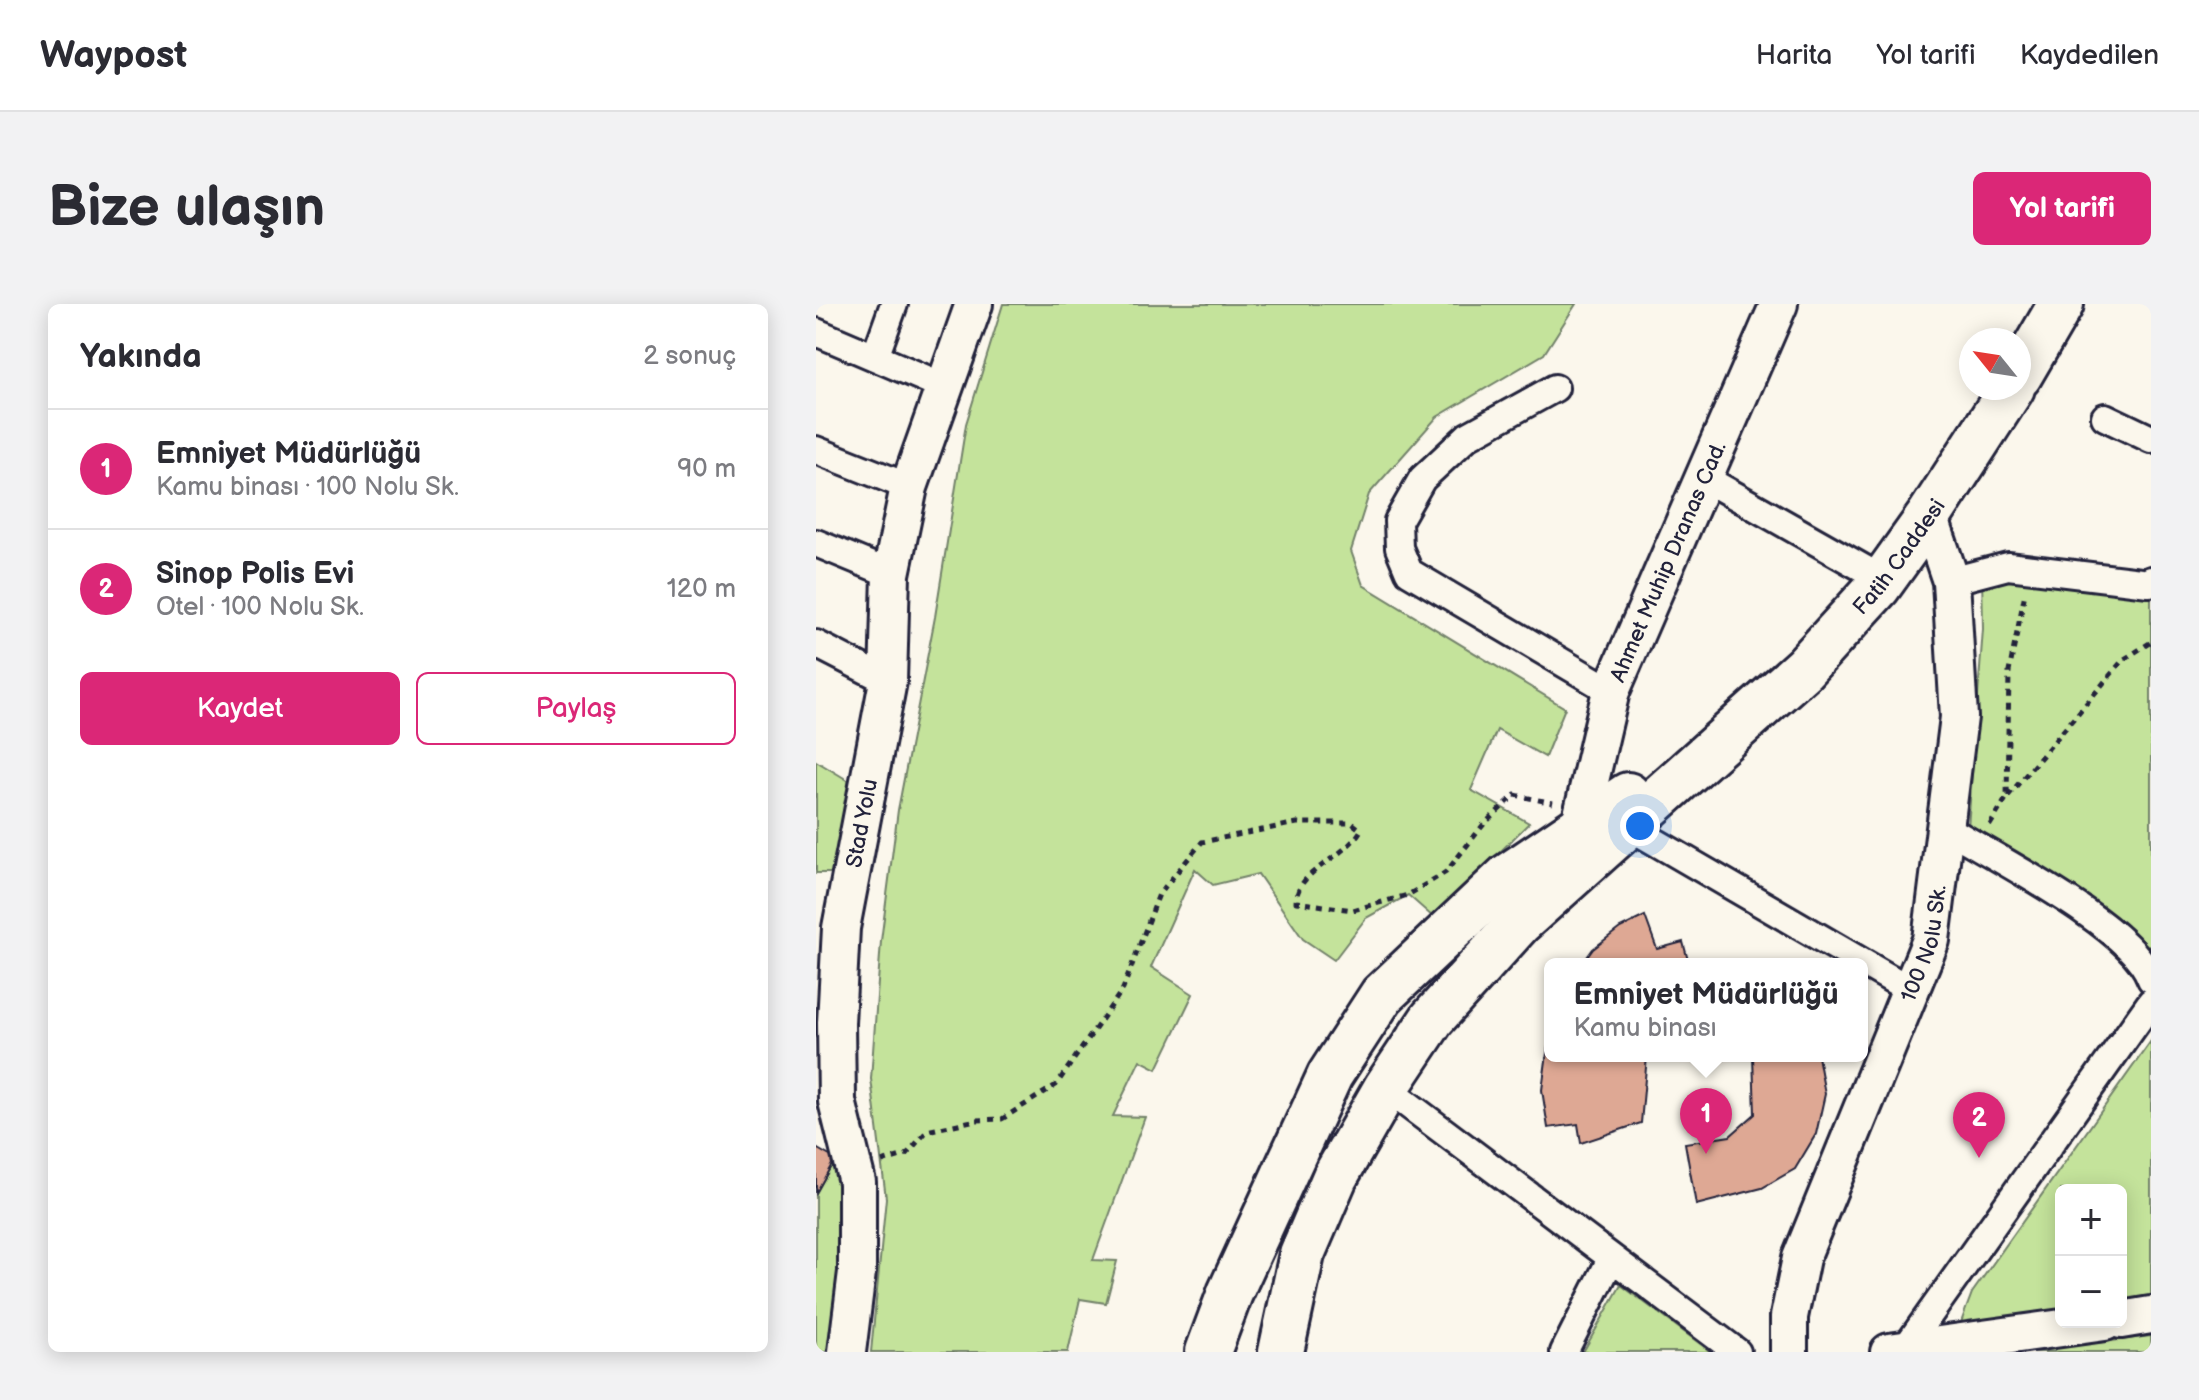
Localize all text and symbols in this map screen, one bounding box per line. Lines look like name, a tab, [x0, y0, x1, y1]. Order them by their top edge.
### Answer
text: Waypost	[40, 33, 187, 78]
text: Harita	[1756, 39, 1832, 72]
text: Yol tarifi	[1876, 39, 1976, 72]
text: Kaydedilen	[2020, 39, 2159, 72]
button: Yol tarifi	[1973, 172, 2151, 245]
text: Bize ulaşın	[48, 175, 325, 242]
north arrow	[1959, 328, 2031, 400]
text: Yakında	[80, 336, 202, 377]
text: 2 sonuç	[643, 341, 736, 372]
text: Emniyet Müdürlüğü	[156, 436, 421, 472]
street label: Ahmet Muhip Dranas Cad.	[1605, 437, 1733, 686]
text: 1	[101, 454, 111, 485]
text: 90 m	[677, 454, 736, 485]
text: Kamu binası · 100 Nolu Sk.	[156, 472, 459, 503]
street label: Fatih Caddesi	[1848, 494, 1951, 621]
text: Sinop Polis Evi	[156, 556, 354, 592]
text: 2	[98, 574, 114, 605]
text: 120 m	[667, 574, 736, 605]
text: Otel · 100 Nolu Sk.	[156, 592, 364, 623]
button: Kaydet	[80, 672, 400, 745]
button: Paylaş	[416, 672, 736, 745]
street label: Stad Yolu	[841, 777, 884, 870]
your location	[1620, 806, 1660, 846]
street label: 100 Nolu Sk.	[1895, 883, 1953, 1006]
popup	[1544, 958, 1868, 1062]
text: Emniyet Müdürlüğü	[1573, 977, 1839, 1013]
text: Kamu binası	[1573, 1013, 1717, 1044]
pin: 1	[1680, 1088, 1732, 1154]
pin: 2	[1953, 1092, 2005, 1158]
map controls	[2055, 1184, 2127, 1328]
button: +	[2055, 1184, 2127, 1256]
button: −	[2055, 1256, 2127, 1328]

